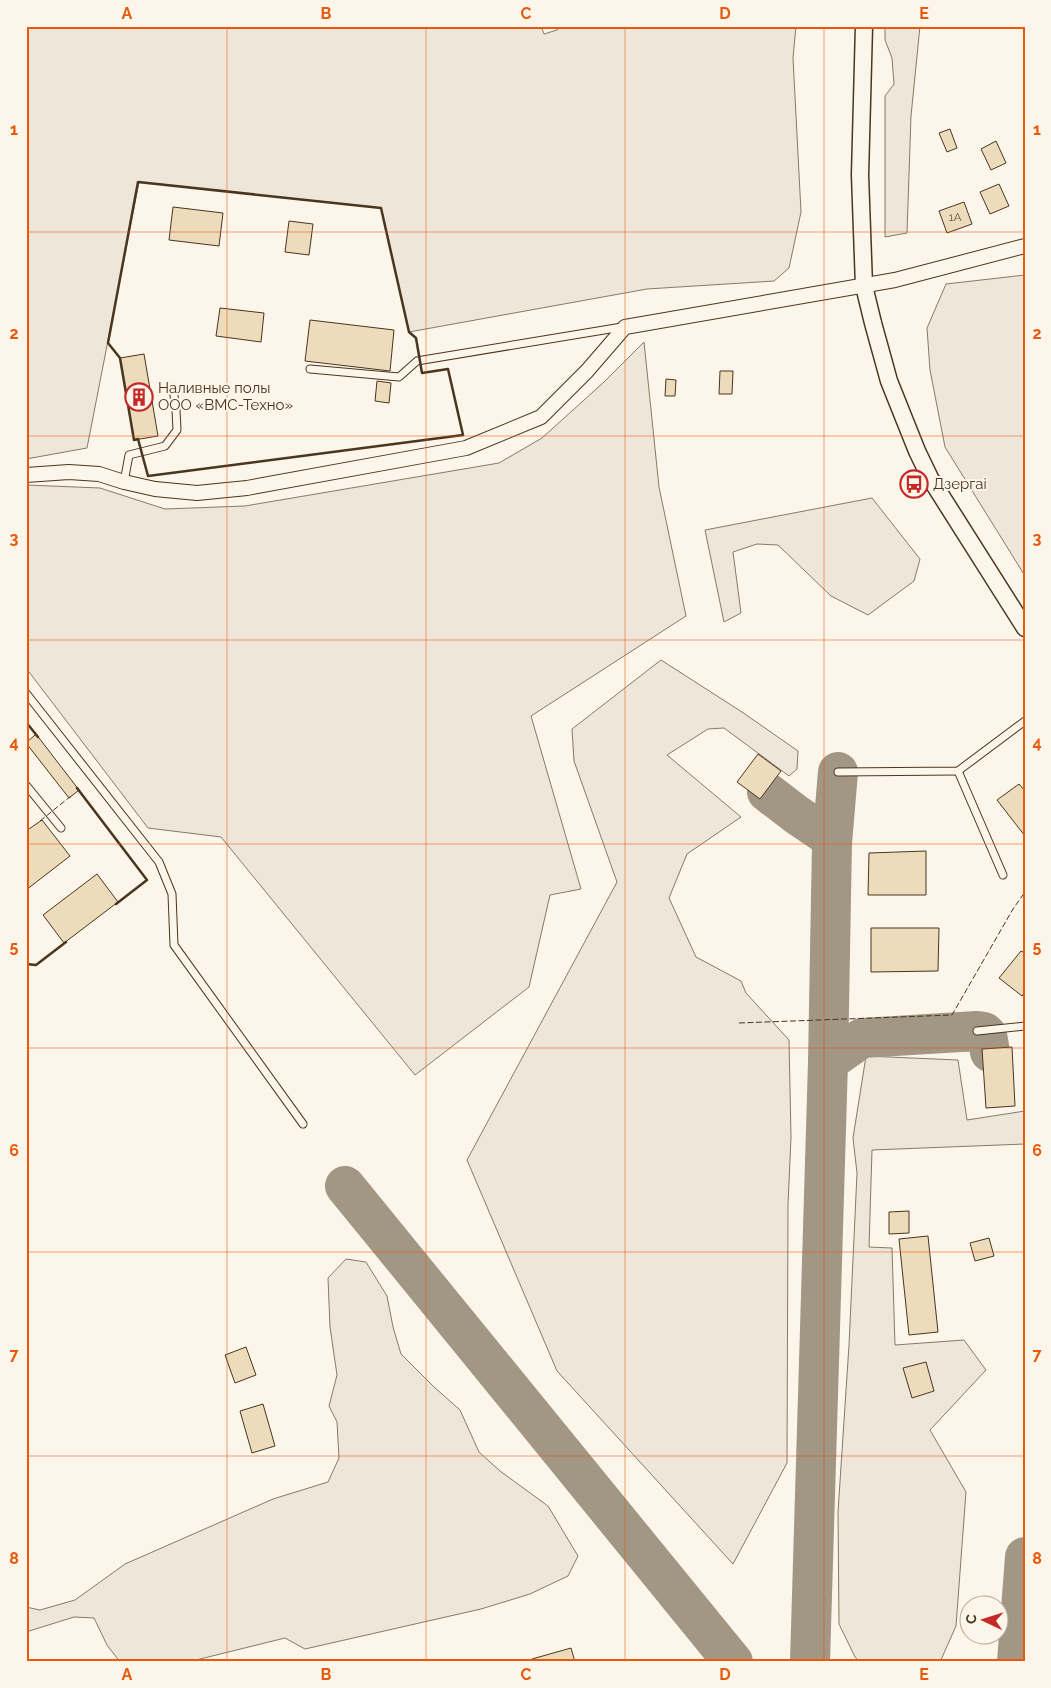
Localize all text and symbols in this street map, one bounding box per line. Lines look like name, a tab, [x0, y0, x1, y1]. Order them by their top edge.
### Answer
text: A	[122, 4, 133, 23]
text: B	[321, 4, 332, 23]
text: C	[521, 4, 532, 23]
text: D	[719, 4, 731, 23]
text: E	[919, 4, 929, 23]
text: 1	[10, 120, 18, 139]
text: 1	[1033, 120, 1041, 139]
house number: 1А	[948, 210, 962, 224]
text: 2	[9, 324, 19, 343]
text: 2	[1032, 324, 1042, 343]
place label: Наливные полы ООО «ВМС-Техно»	[158, 379, 293, 414]
building icon: Наливные полы ООО «ВМС-Техно»	[124, 382, 154, 412]
bus stop icon: Дзергаі	[899, 469, 929, 499]
place label: Дзергаі	[933, 475, 987, 493]
text: 3	[10, 529, 19, 548]
text: 3	[1033, 529, 1042, 548]
text: 4	[9, 733, 19, 752]
text: 4	[1032, 733, 1042, 752]
text: 5	[10, 937, 19, 956]
text: 5	[1033, 937, 1042, 956]
text: 6	[9, 1141, 19, 1160]
text: 6	[1032, 1141, 1042, 1160]
text: 7	[10, 1345, 19, 1364]
text: 7	[1033, 1345, 1042, 1364]
text: 8	[9, 1549, 19, 1568]
text: 8	[1032, 1549, 1042, 1568]
north arrow	[958, 1596, 1008, 1646]
text: С	[963, 1613, 979, 1624]
text: A	[122, 1665, 133, 1684]
text: B	[321, 1665, 332, 1684]
text: C	[521, 1665, 532, 1684]
text: D	[719, 1665, 731, 1684]
text: E	[919, 1665, 929, 1684]

